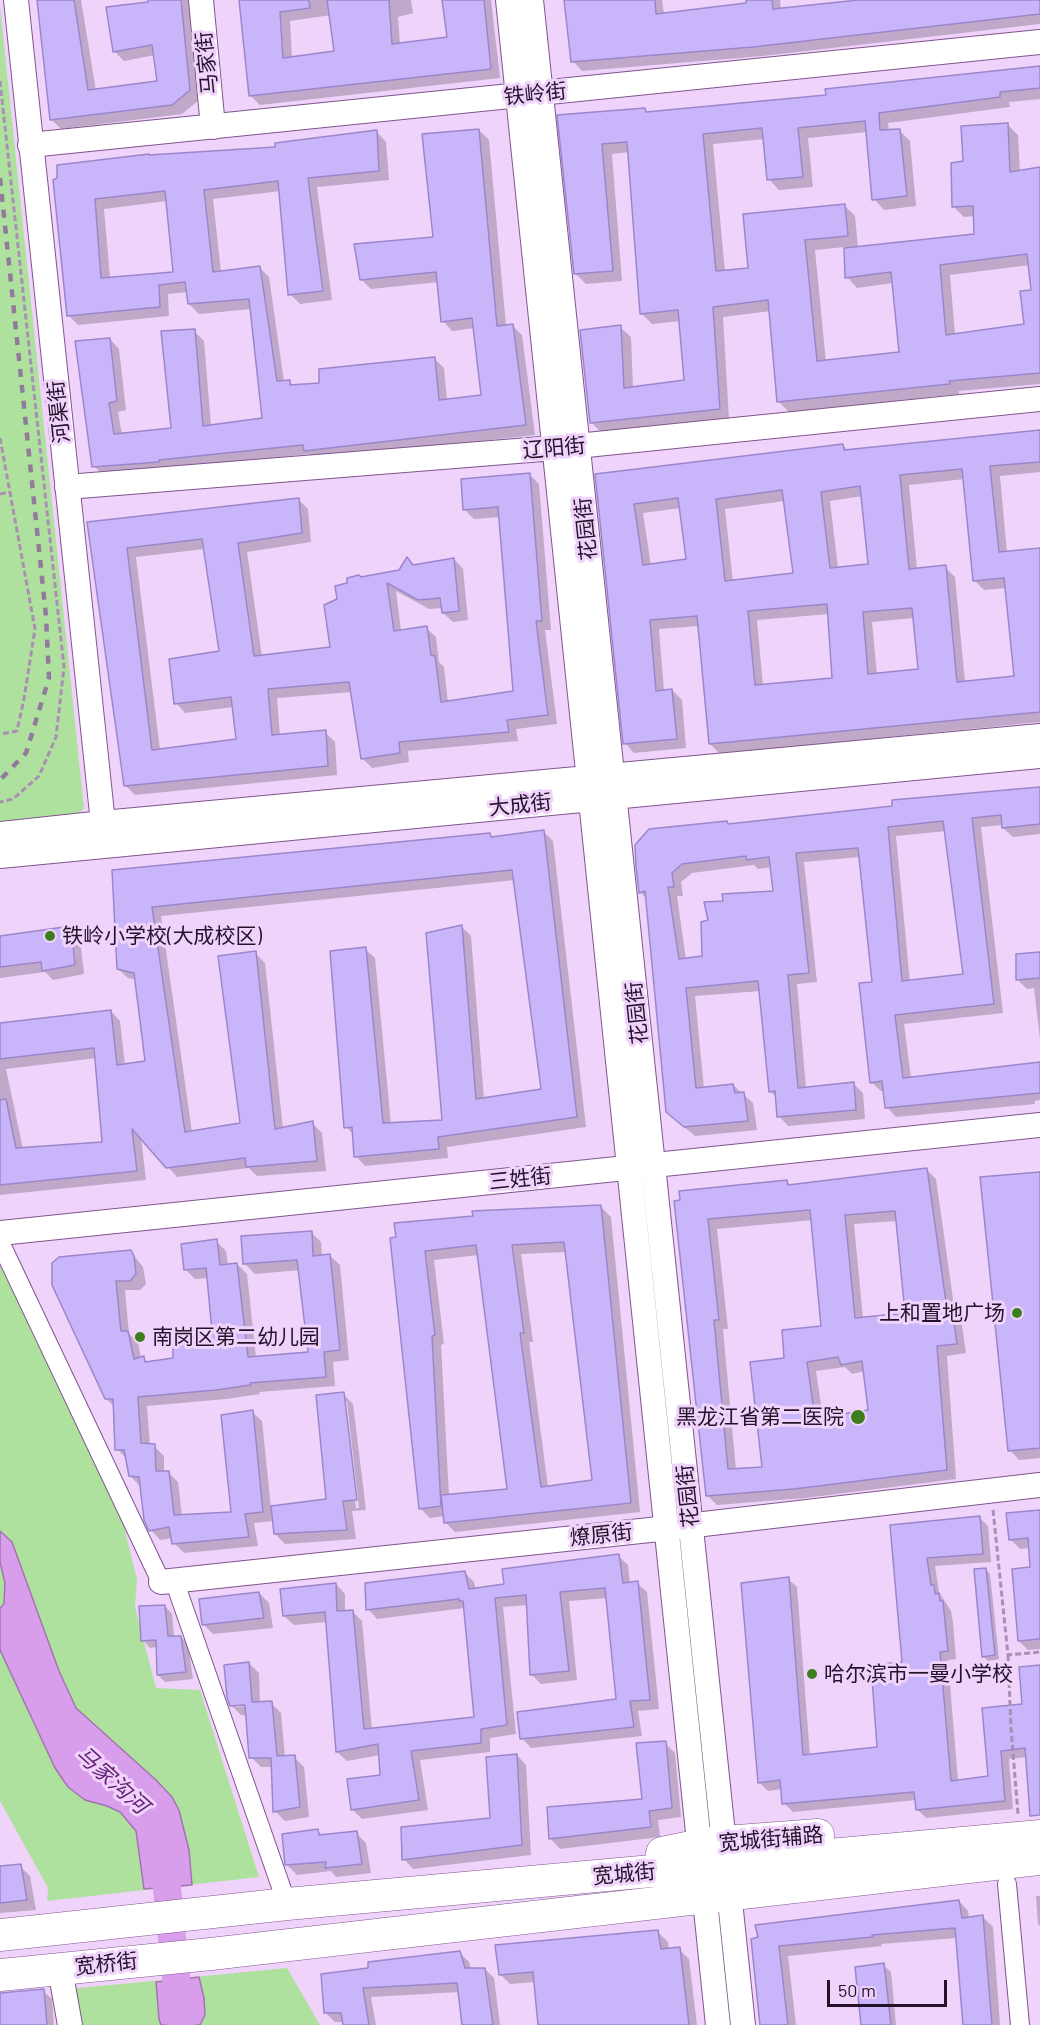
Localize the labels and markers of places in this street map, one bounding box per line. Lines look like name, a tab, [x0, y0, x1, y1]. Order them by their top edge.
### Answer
place label: 铁岭小学校(大成校区)	[62, 923, 262, 949]
marker: 铁岭小学校(大成校区)	[43, 929, 57, 943]
place label: 上和置地广场	[879, 1300, 1005, 1326]
marker: 上和置地广场	[1010, 1306, 1024, 1320]
place label: 南岗区第二幼儿园	[152, 1324, 320, 1350]
marker: 南岗区第二幼儿园	[133, 1330, 147, 1344]
place label: 黑龙江省第二医院	[676, 1404, 844, 1430]
marker: 黑龙江省第二医院	[849, 1408, 867, 1426]
place label: 哈尔滨市一曼小学校	[824, 1661, 1013, 1687]
marker: 哈尔滨市一曼小学校	[805, 1667, 819, 1681]

